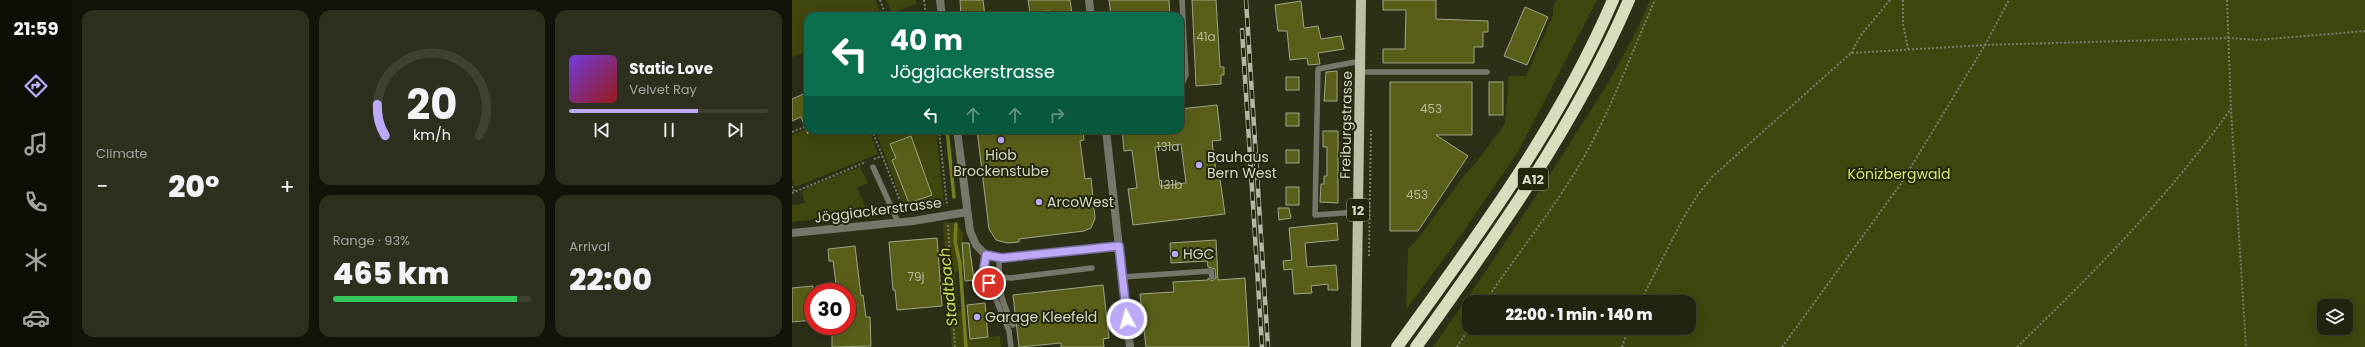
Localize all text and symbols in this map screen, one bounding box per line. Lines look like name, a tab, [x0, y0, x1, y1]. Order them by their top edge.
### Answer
text: 21:59	[14, 16, 58, 41]
text: 40 m	[890, 21, 963, 60]
icon: left	[824, 28, 876, 80]
house number: 41a	[1196, 28, 1216, 45]
text: Static Love	[629, 58, 713, 79]
text: Jöggiackerstrasse	[890, 59, 1055, 84]
street label: Freiburgstrasse	[1335, 71, 1357, 179]
icon: directions	[22, 72, 50, 100]
text: 20	[407, 74, 457, 133]
text: Velvet Ray	[629, 80, 697, 99]
house number: 453	[1420, 100, 1442, 117]
icon: left	[920, 104, 942, 126]
icon: ahead	[962, 104, 984, 126]
icon: ahead	[1004, 104, 1026, 126]
icon: right	[1046, 104, 1068, 126]
icon: previous	[591, 119, 613, 141]
icon: pause	[658, 119, 680, 141]
icon: next	[724, 119, 746, 141]
text: km/h	[413, 124, 451, 144]
icon: music	[22, 130, 50, 158]
marker: Hiob Brockenstube	[996, 135, 1006, 145]
house number: 131a	[1157, 138, 1179, 155]
text: Climate	[96, 144, 147, 163]
place label: Hiob Brockenstube	[953, 145, 1049, 181]
place label: Bauhaus Bern West	[1207, 147, 1277, 183]
marker: Bauhaus Bern West	[1194, 160, 1204, 170]
park label: Könizbergwald	[1848, 164, 1950, 184]
text: 20°	[168, 165, 219, 208]
road number: A12	[1518, 168, 1548, 190]
text: −	[96, 171, 108, 202]
text: +	[280, 171, 295, 202]
house number: 131b	[1160, 176, 1182, 193]
house number: 453	[1406, 186, 1428, 203]
icon: phone	[22, 188, 50, 216]
street label: Jöggiackerstrasse	[813, 192, 943, 228]
place label: ArcoWest	[1047, 192, 1114, 212]
marker: ArcoWest	[1034, 197, 1044, 207]
road number: 12	[1347, 199, 1369, 221]
text: Range · 93%	[333, 231, 410, 250]
text: Arrival	[569, 237, 610, 256]
place label: HGC	[1183, 244, 1214, 264]
icon: climate	[22, 246, 50, 274]
water label: Stadtbach	[933, 247, 963, 327]
marker: HGC	[1170, 249, 1180, 259]
text: 465 km	[333, 252, 449, 295]
text: 22:00	[569, 258, 652, 301]
pin	[972, 266, 1006, 300]
house number: 79j	[907, 268, 925, 285]
icon: arrive	[978, 272, 1000, 294]
speed limit sign: 30	[804, 283, 856, 335]
position arrow	[1106, 298, 1148, 340]
map controls	[2317, 299, 2353, 335]
button: layers	[2317, 299, 2353, 335]
icon: car	[22, 304, 50, 332]
text: 22:00 · 1 min · 140 m	[1506, 304, 1652, 325]
place label: Garage Kleefeld	[985, 307, 1097, 327]
marker: Garage Kleefeld	[972, 312, 982, 322]

